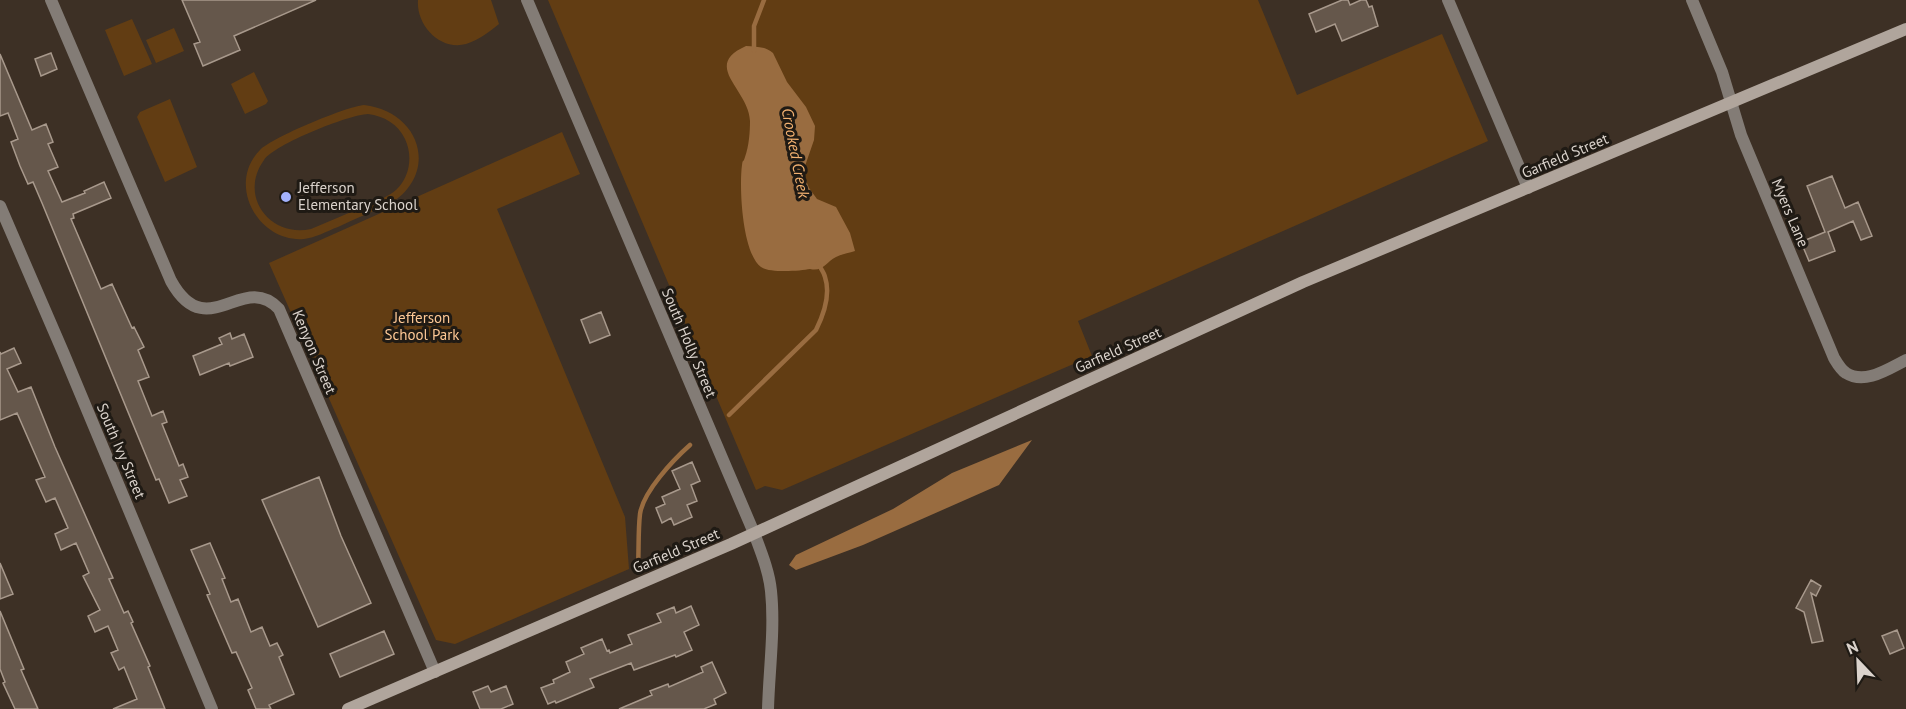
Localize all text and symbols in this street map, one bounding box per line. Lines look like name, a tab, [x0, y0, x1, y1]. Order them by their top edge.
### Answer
water label: Crooked Creek	[777, 106, 815, 201]
street label: Garfield Street	[1519, 129, 1611, 182]
street label: Myers Lane	[1768, 176, 1813, 250]
place label: Jefferson Elementary School	[297, 178, 418, 214]
marker: Jefferson Elementary School	[279, 190, 293, 204]
street label: South Holly Street	[658, 285, 721, 400]
street label: Kenyon Street	[288, 307, 341, 397]
park label: Jefferson School Park	[385, 308, 460, 344]
street label: Garfield Street	[1072, 322, 1164, 377]
street label: South Ivy Street	[93, 400, 150, 501]
street label: Garfield Street	[630, 524, 722, 577]
north arrow	[1828, 631, 1888, 691]
text: N	[1843, 636, 1861, 658]

